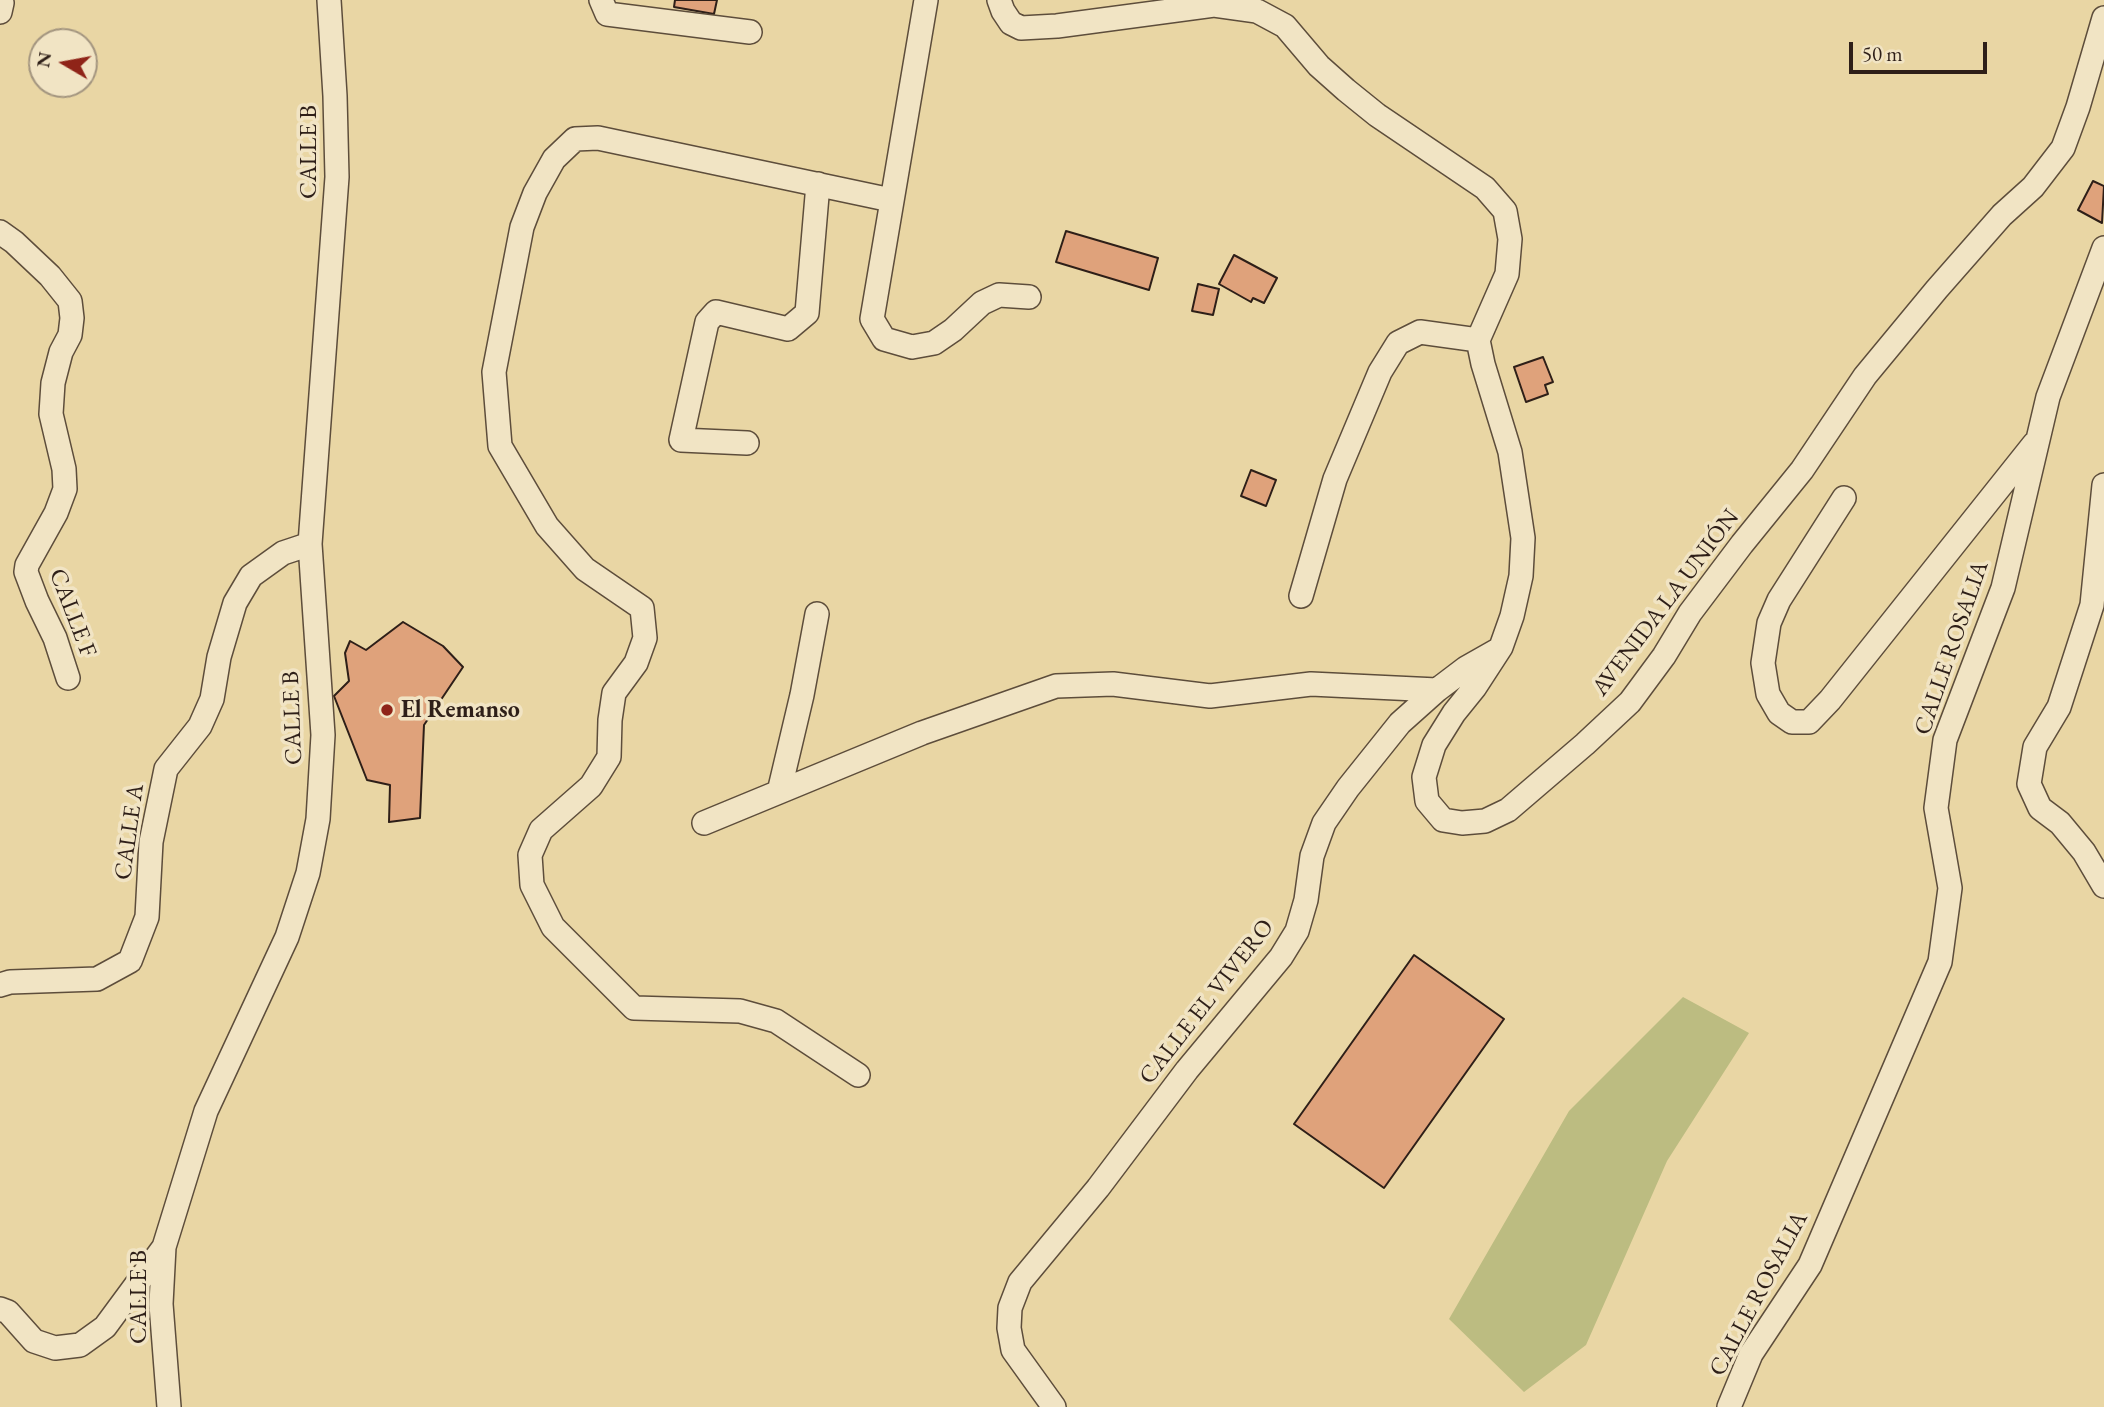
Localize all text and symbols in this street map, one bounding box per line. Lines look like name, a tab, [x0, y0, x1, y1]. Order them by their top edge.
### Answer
north arrow	[28, 28, 98, 98]
scale bar	[1852, 28, 1990, 72]
text: 50 m	[1862, 40, 1903, 67]
text: N	[30, 50, 57, 69]
street label: CALLE B	[295, 105, 323, 199]
street label: AVENIDA LA UNIÓN	[1586, 504, 1746, 702]
street label: CALLE ROSALIA	[1909, 557, 1995, 739]
street label: CALLE F	[42, 565, 102, 661]
street label: CALLE B	[277, 670, 309, 766]
place label: El Remanso	[401, 696, 520, 724]
marker: El Remanso	[379, 702, 395, 718]
street label: CALLE A	[109, 782, 151, 882]
street label: CALLE EL VIVERO	[1134, 914, 1280, 1090]
street label: CALLE ROSALIA	[1704, 1207, 1814, 1381]
street label: CALLE B	[125, 1250, 153, 1344]

